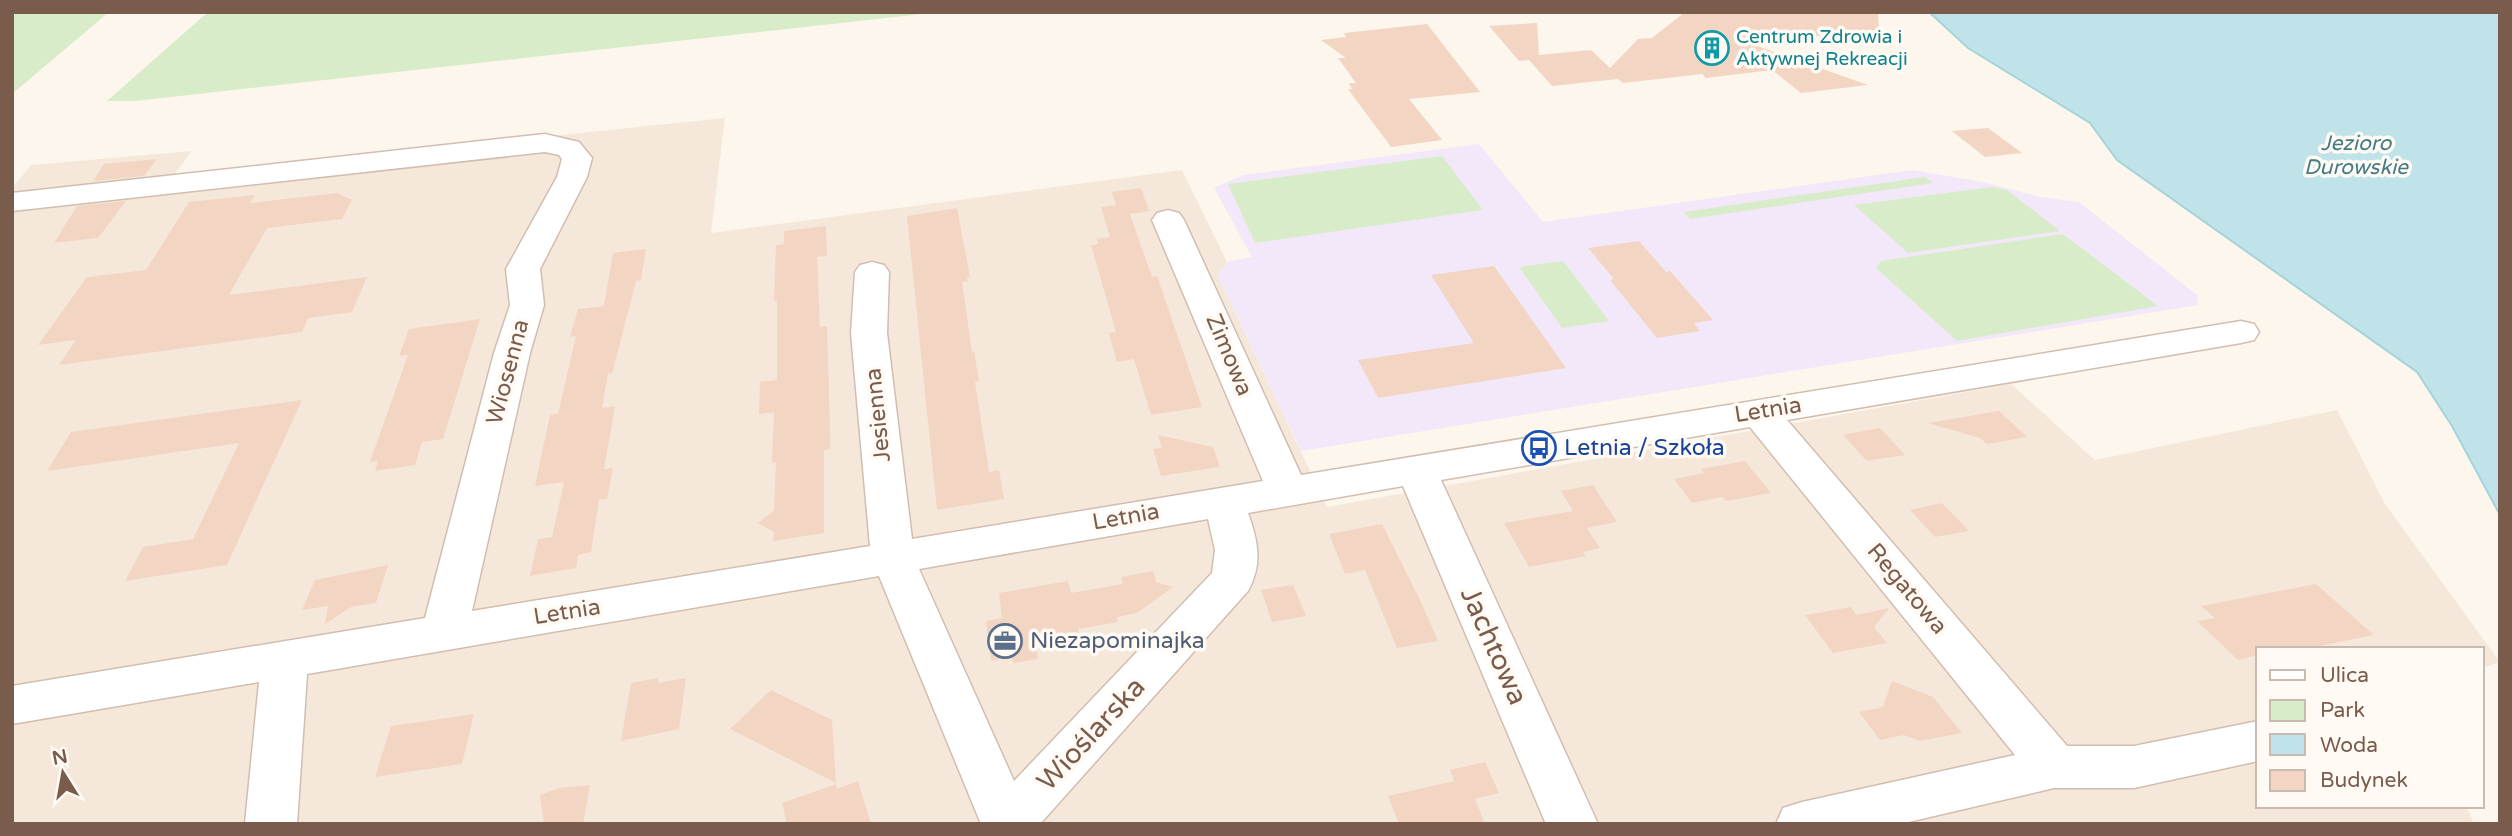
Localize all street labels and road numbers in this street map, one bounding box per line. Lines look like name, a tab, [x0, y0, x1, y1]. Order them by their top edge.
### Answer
street label: Zimowa	[1199, 310, 1259, 400]
street label: Wiosenna	[481, 316, 535, 428]
street label: Jesienna	[859, 367, 897, 463]
street label: Letnia	[1732, 391, 1804, 429]
street label: Letnia	[1090, 497, 1162, 537]
street label: Regatowa	[1861, 538, 1953, 640]
street label: Jachtowa	[1453, 582, 1535, 710]
street label: Letnia	[531, 593, 603, 631]
street label: Wioślarska	[1030, 670, 1152, 798]

